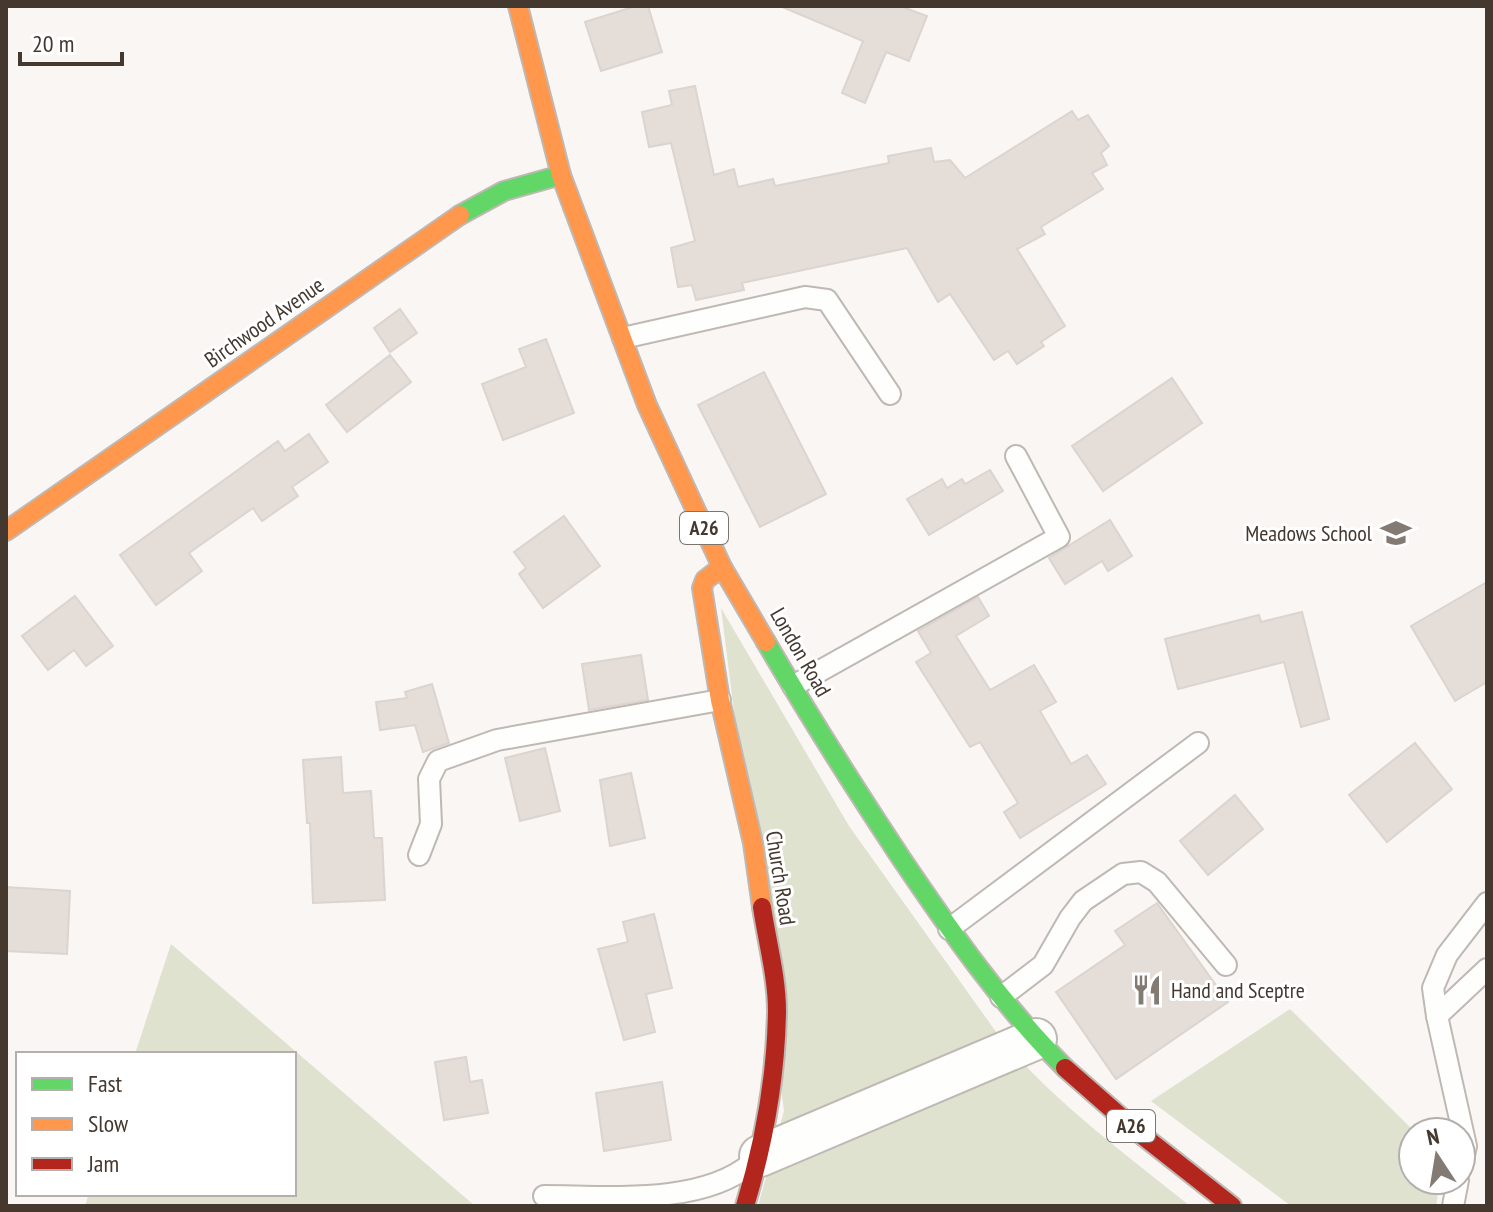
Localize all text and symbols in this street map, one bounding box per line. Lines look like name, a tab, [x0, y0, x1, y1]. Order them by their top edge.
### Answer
scale bar	[20, 16, 122, 66]
text: 20 m	[32, 28, 74, 59]
street label: Birchwood Avenue	[199, 270, 329, 374]
road number: A26	[680, 512, 728, 544]
school or university icon: Meadows School	[1379, 516, 1413, 550]
place label: Meadows School	[1245, 519, 1373, 547]
street label: London Road	[764, 602, 838, 702]
street label: Church Road	[760, 829, 802, 927]
restaurant icon: Hand and Sceptre	[1130, 973, 1164, 1007]
place label: Hand and Sceptre	[1171, 976, 1305, 1004]
legend	[16, 1052, 296, 1196]
text: Fast	[88, 1068, 123, 1099]
text: Slow	[88, 1108, 129, 1139]
road number: A26	[1107, 1110, 1155, 1142]
north arrow	[1397, 1116, 1477, 1196]
text: N	[1424, 1122, 1442, 1151]
text: Jam	[87, 1148, 119, 1179]

